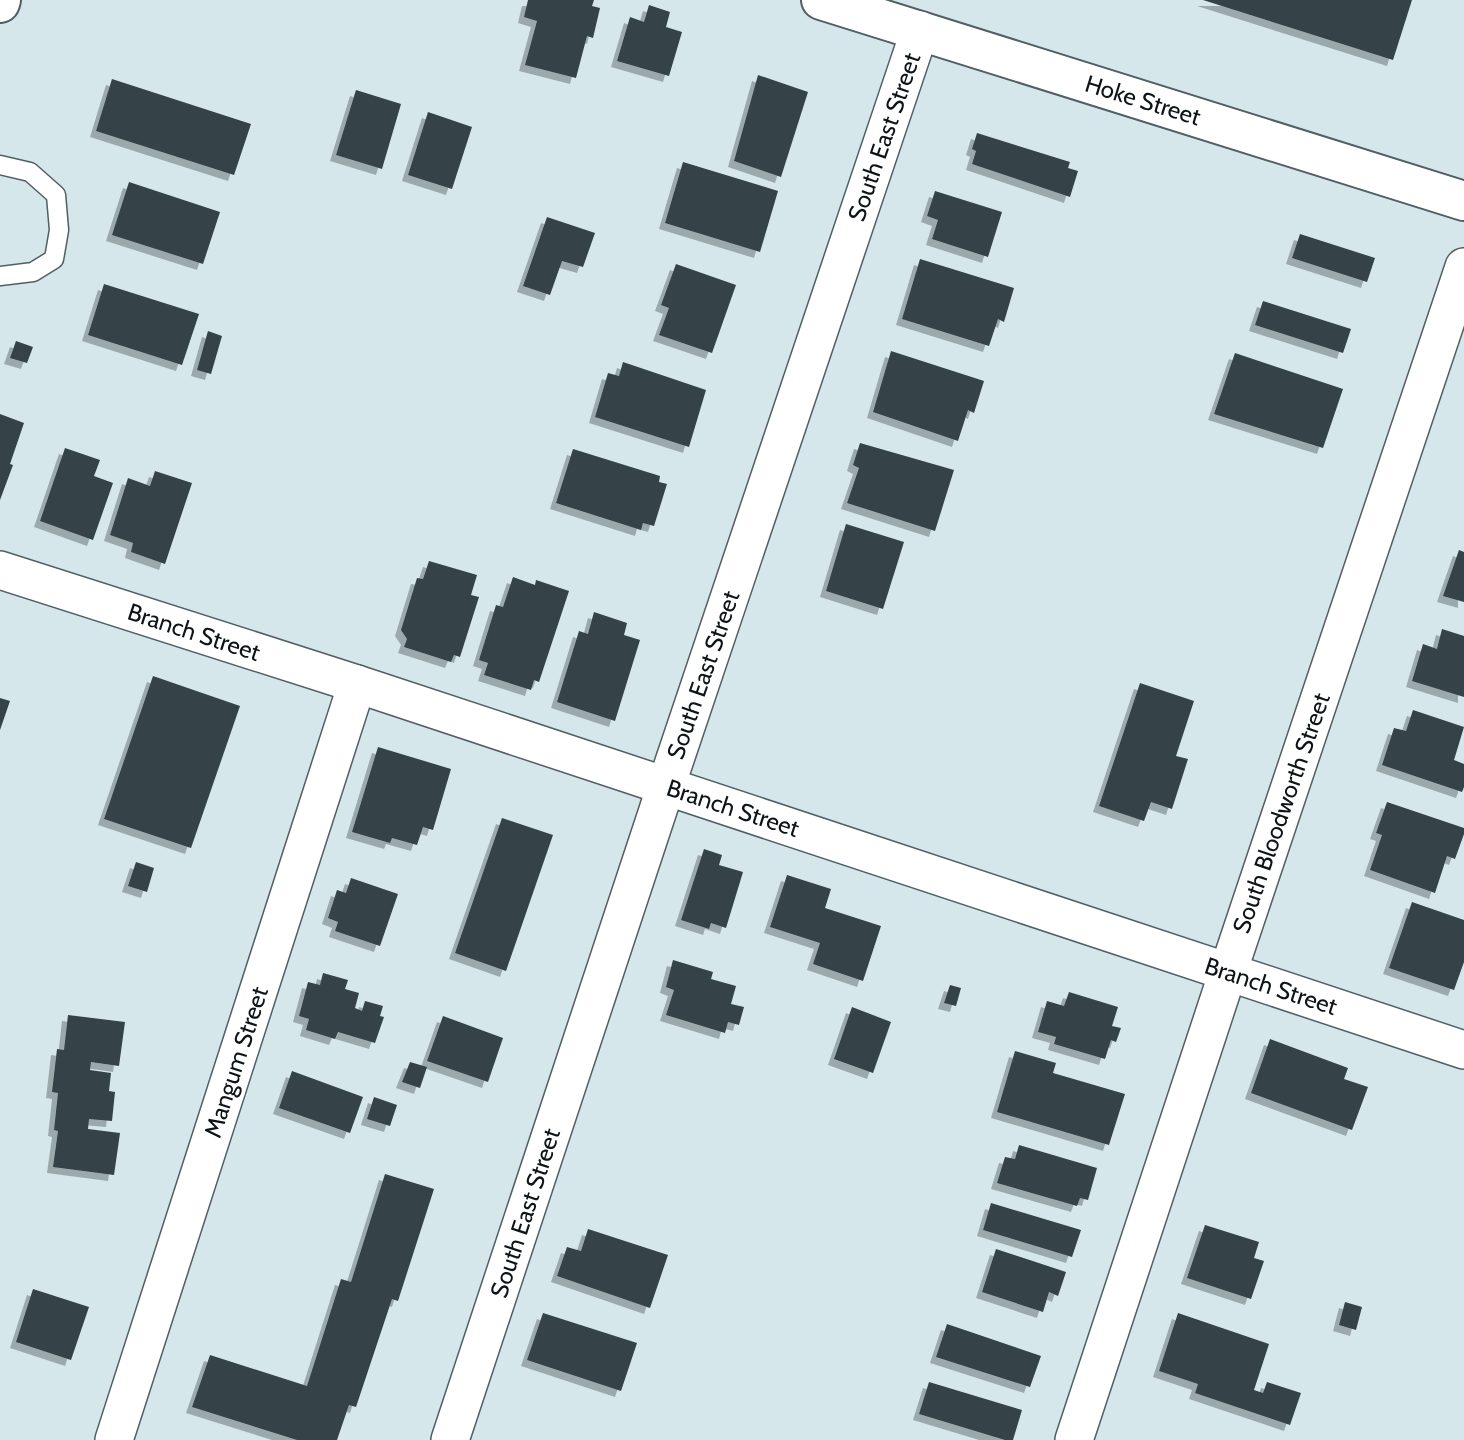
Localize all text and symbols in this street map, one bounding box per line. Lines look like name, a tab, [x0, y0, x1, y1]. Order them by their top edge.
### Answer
street label: South East Street	[842, 49, 926, 225]
street label: Hoke Street	[1082, 69, 1204, 131]
street label: South East Street	[661, 587, 745, 763]
street label: Branch Street	[124, 597, 264, 667]
street label: South Bloodworth Street	[1226, 689, 1336, 937]
street label: Branch Street	[663, 773, 803, 843]
street label: Branch Street	[1201, 951, 1341, 1021]
street label: Mangum Street	[198, 983, 274, 1141]
street label: South East Street	[484, 1125, 566, 1301]

